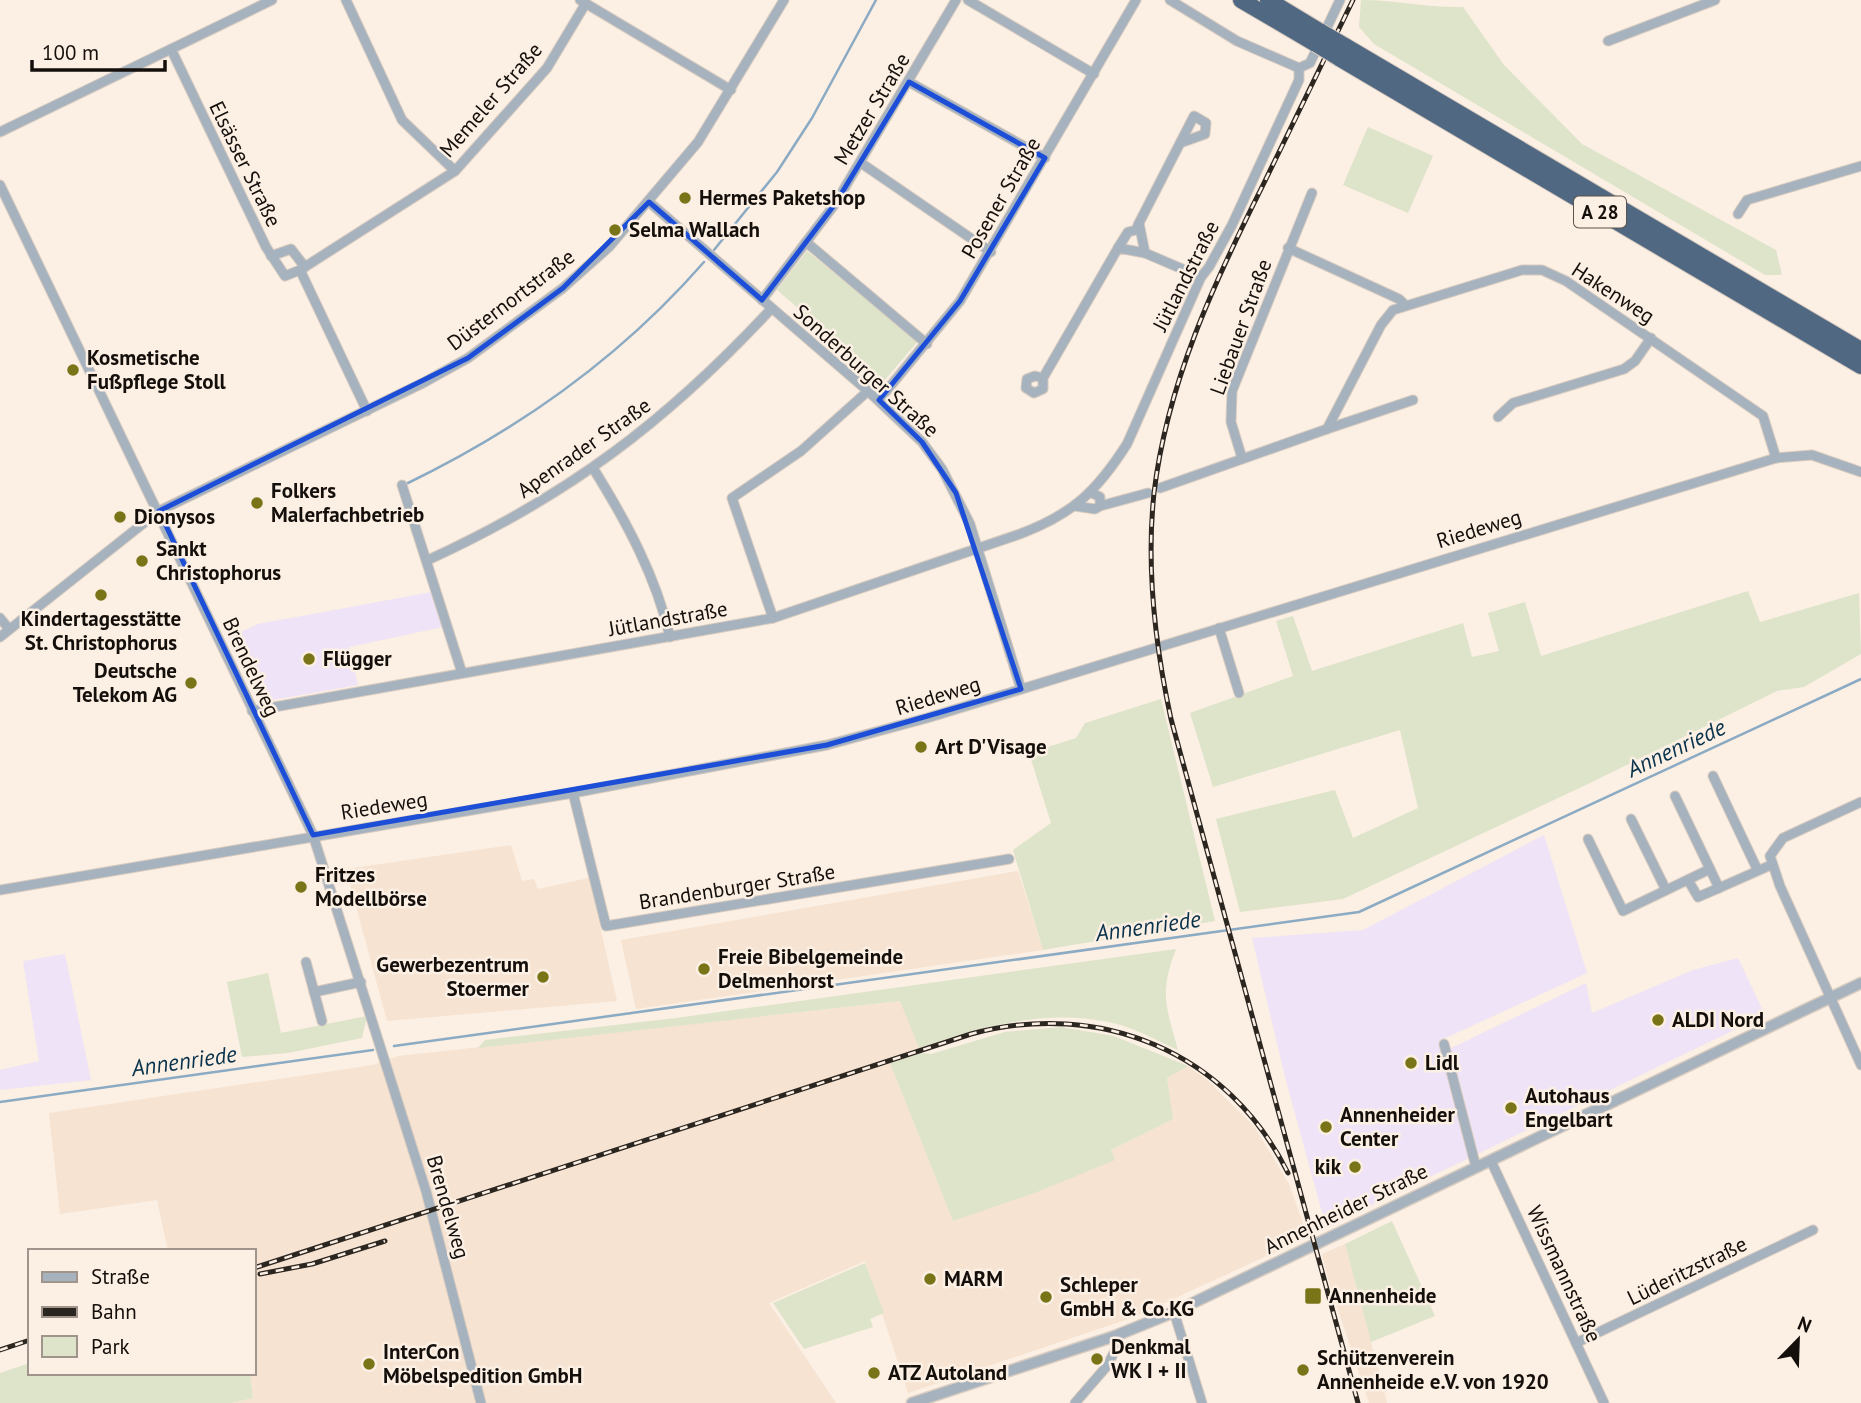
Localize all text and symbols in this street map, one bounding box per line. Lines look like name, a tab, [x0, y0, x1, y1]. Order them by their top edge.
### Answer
scale bar	[32, 28, 164, 72]
street label: Memeler Straße	[433, 37, 548, 163]
text: 100 m	[42, 39, 99, 66]
street label: Metzer Straße	[828, 48, 916, 170]
street label: Elsässer Straße	[203, 96, 288, 231]
street label: Posener Straße	[955, 132, 1046, 263]
place label: Hermes Paketshop	[699, 184, 865, 211]
marker: Hermes Paketshop	[677, 190, 693, 206]
road number: A 28	[1574, 196, 1626, 228]
place label: Selma Wallach	[629, 216, 760, 243]
street label: Jütlandstraße	[1146, 216, 1225, 336]
marker: Selma Wallach	[607, 222, 623, 238]
street label: Düsternortstraße	[442, 243, 580, 356]
street label: Liebauer Straße	[1203, 255, 1278, 398]
street label: Hakenweg	[1567, 256, 1660, 329]
street label: Sonderburger Straße	[788, 298, 945, 443]
place label: Kosmetische Fußpflege Stoll	[87, 344, 227, 395]
marker: Kosmetische Fußpflege Stoll	[65, 362, 81, 378]
street label: Apenrader Straße	[512, 392, 656, 504]
place label: Folkers Malerfachbetrieb	[271, 477, 424, 528]
marker: Folkers Malerfachbetrieb	[249, 495, 265, 511]
place label: Dionysos	[134, 503, 215, 530]
street label: Riedeweg	[1433, 503, 1525, 554]
marker: Dionysos	[112, 509, 128, 525]
place label: Sankt Christophorus	[156, 535, 281, 586]
marker: Sankt Christophorus	[134, 553, 150, 569]
marker: Kindertagesstätte St. Christophorus	[93, 587, 109, 603]
street label: Jütlandstraße	[605, 595, 730, 642]
place label: Kindertagesstätte St. Christophorus	[21, 605, 181, 656]
street label: Brendelweg	[217, 613, 286, 721]
place label: Flügger	[323, 645, 392, 672]
marker: Flügger	[301, 651, 317, 667]
place label: Deutsche Telekom AG	[73, 657, 177, 708]
street label: Riedeweg	[892, 670, 984, 721]
marker: Deutsche Telekom AG	[183, 675, 199, 691]
water label: Annenriede	[1621, 712, 1730, 783]
place label: Art D'Visage	[935, 733, 1047, 760]
marker: Art D'Visage	[913, 739, 929, 755]
street label: Riedeweg	[339, 785, 429, 826]
street label: Brandenburger Straße	[637, 858, 837, 915]
place label: Fritzes Modellbörse	[315, 861, 427, 912]
marker: Fritzes Modellbörse	[293, 879, 309, 895]
water label: Annenriede	[1092, 904, 1203, 947]
place label: Freie Bibelgemeinde Delmenhorst	[718, 943, 903, 994]
place label: Gewerbezentrum Stoermer	[376, 951, 530, 1002]
marker: Freie Bibelgemeinde Delmenhorst	[696, 961, 712, 977]
marker: Gewerbezentrum Stoermer	[535, 969, 551, 985]
place label: ALDI Nord	[1672, 1006, 1764, 1033]
marker: ALDI Nord	[1650, 1012, 1666, 1028]
water label: Annenriede	[128, 1039, 239, 1082]
place label: Lidl	[1425, 1049, 1460, 1076]
marker: Lidl	[1403, 1055, 1419, 1071]
place label: Autohaus Engelbart	[1525, 1082, 1613, 1133]
marker: Autohaus Engelbart	[1503, 1100, 1519, 1116]
place label: Annenheider Center	[1340, 1101, 1455, 1152]
marker: Annenheider Center	[1318, 1119, 1334, 1135]
street label: Brendelweg	[421, 1152, 476, 1262]
place label: kik	[1315, 1153, 1342, 1180]
street label: Annenheider Straße	[1259, 1157, 1432, 1260]
marker: kik	[1347, 1159, 1363, 1175]
street label: Wissmannstraße	[1521, 1201, 1608, 1346]
street label: Lüderitzstraße	[1622, 1230, 1751, 1311]
legend	[28, 1249, 256, 1375]
text: Straße	[91, 1263, 150, 1290]
place label: MARM	[944, 1265, 1003, 1292]
marker: MARM	[922, 1271, 938, 1287]
place label: Schleper GmbH & Co.KG	[1060, 1271, 1194, 1322]
place label: Annenheide	[1329, 1282, 1436, 1309]
marker: Annenheide	[1303, 1286, 1323, 1306]
marker: Schleper GmbH & Co.KG	[1038, 1289, 1054, 1305]
text: Bahn	[91, 1298, 137, 1325]
north arrow	[1763, 1305, 1833, 1375]
text: N	[1794, 1311, 1815, 1338]
text: Park	[91, 1333, 130, 1360]
place label: Denkmal WK I + II	[1111, 1333, 1191, 1384]
place label: InterCon Möbelspedition GmbH	[383, 1338, 582, 1389]
place label: Schützenverein Annenheide e.V. von 1920	[1317, 1344, 1549, 1395]
marker: Denkmal WK I + II	[1089, 1351, 1105, 1367]
marker: InterCon Möbelspedition GmbH	[361, 1356, 377, 1372]
place label: ATZ Autoland	[888, 1359, 1007, 1386]
marker: Schützenverein Annenheide e.V. von 1920	[1295, 1362, 1311, 1378]
marker: ATZ Autoland	[866, 1365, 882, 1381]

